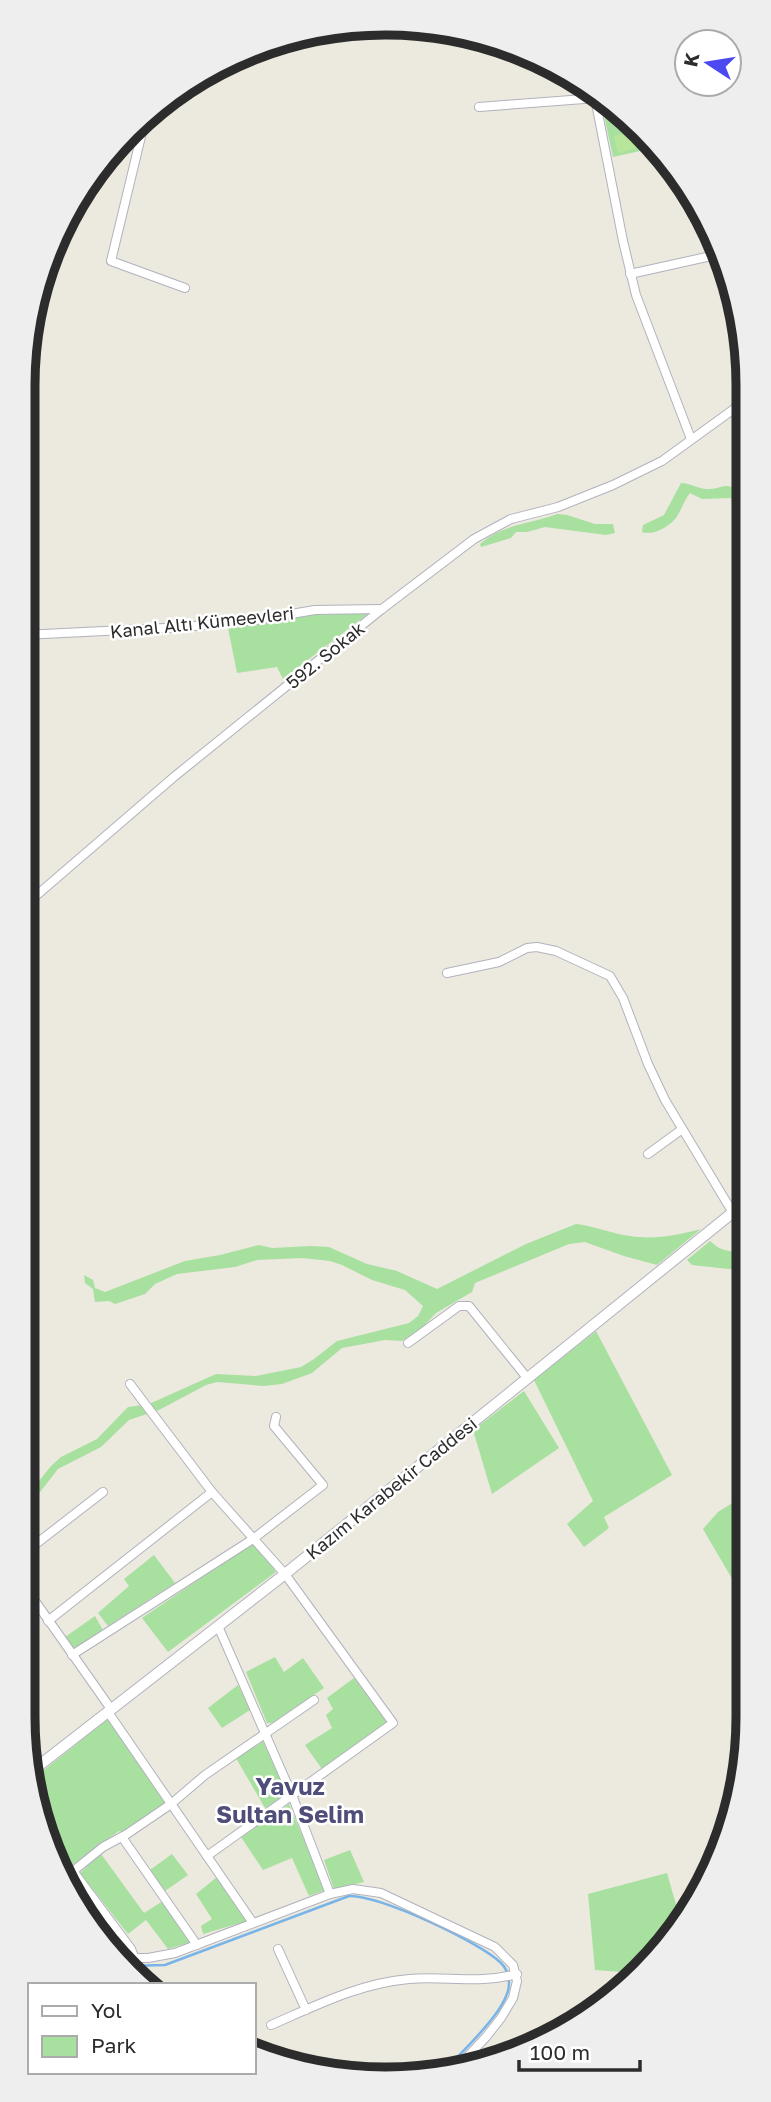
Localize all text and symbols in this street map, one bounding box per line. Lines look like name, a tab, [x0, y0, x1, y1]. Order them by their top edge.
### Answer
north arrow	[673, 28, 743, 98]
text: K	[678, 50, 704, 68]
street label: Kanal Altı Kümeevleri	[109, 601, 295, 643]
street label: 592. Sokak	[281, 617, 369, 693]
street label: Kazım Karabekir Caddesi	[301, 1412, 481, 1564]
district label: Yavuz Sultan Selim	[216, 1771, 364, 1828]
legend	[28, 1983, 256, 2074]
text: Yol	[91, 1997, 122, 2023]
scale bar	[519, 2028, 640, 2072]
text: Park	[91, 2032, 137, 2058]
text: 100 m	[530, 2039, 590, 2065]

